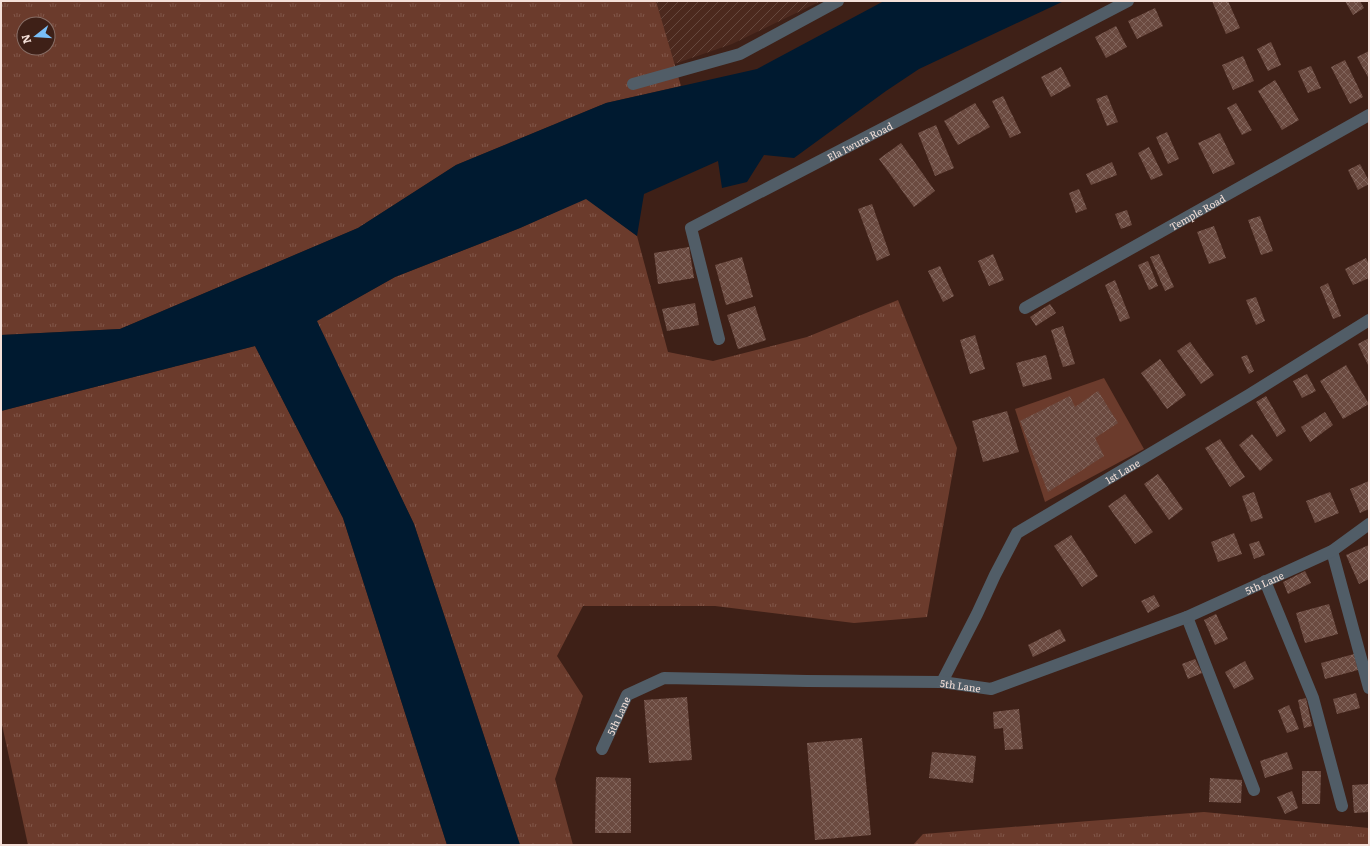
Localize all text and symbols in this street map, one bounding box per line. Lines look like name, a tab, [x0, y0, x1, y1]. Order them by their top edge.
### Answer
north arrow	[16, 16, 56, 56]
text: N	[16, 32, 34, 46]
street label: Ela Iwura Road	[824, 117, 895, 164]
street label: Temple Road	[1166, 190, 1228, 233]
street label: 1st Lane	[1102, 454, 1142, 487]
street label: 5th Lane	[1242, 567, 1286, 597]
street label: 5th Lane	[939, 674, 982, 695]
street label: 5th Lane	[602, 694, 633, 737]

